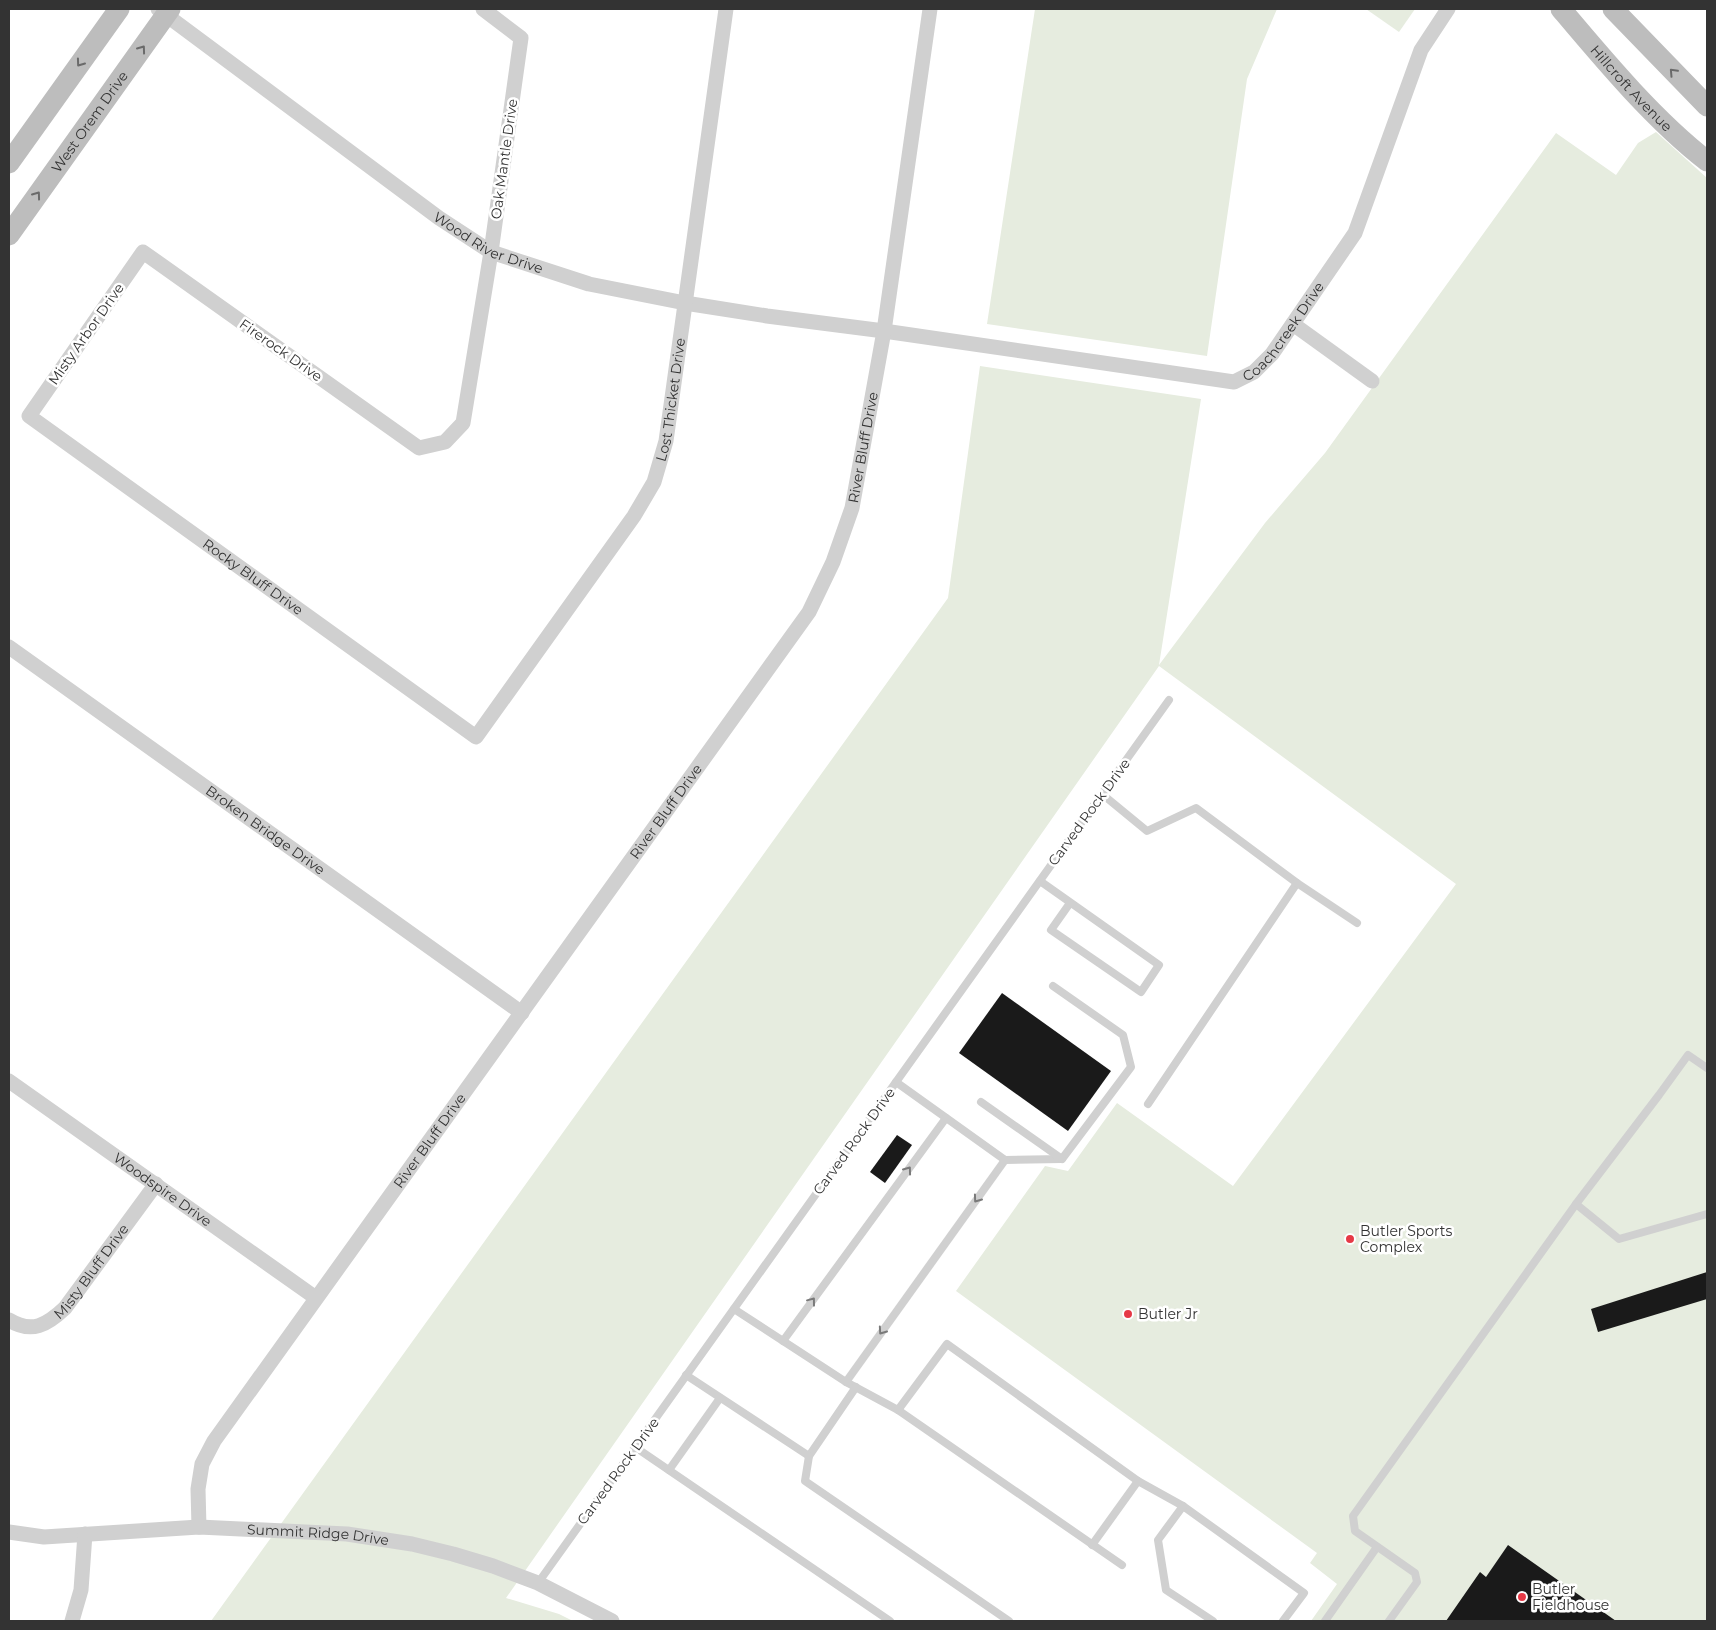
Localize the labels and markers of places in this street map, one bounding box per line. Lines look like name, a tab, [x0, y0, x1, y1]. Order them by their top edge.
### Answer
place label: Butler Sports Complex	[1360, 1222, 1453, 1256]
marker: Butler Sports Complex	[1344, 1233, 1356, 1245]
place label: Butler Jr	[1138, 1305, 1198, 1323]
marker: Butler Jr	[1122, 1308, 1134, 1320]
place label: Butler Fieldhouse	[1532, 1580, 1609, 1614]
marker: Butler Fieldhouse	[1516, 1591, 1528, 1603]

